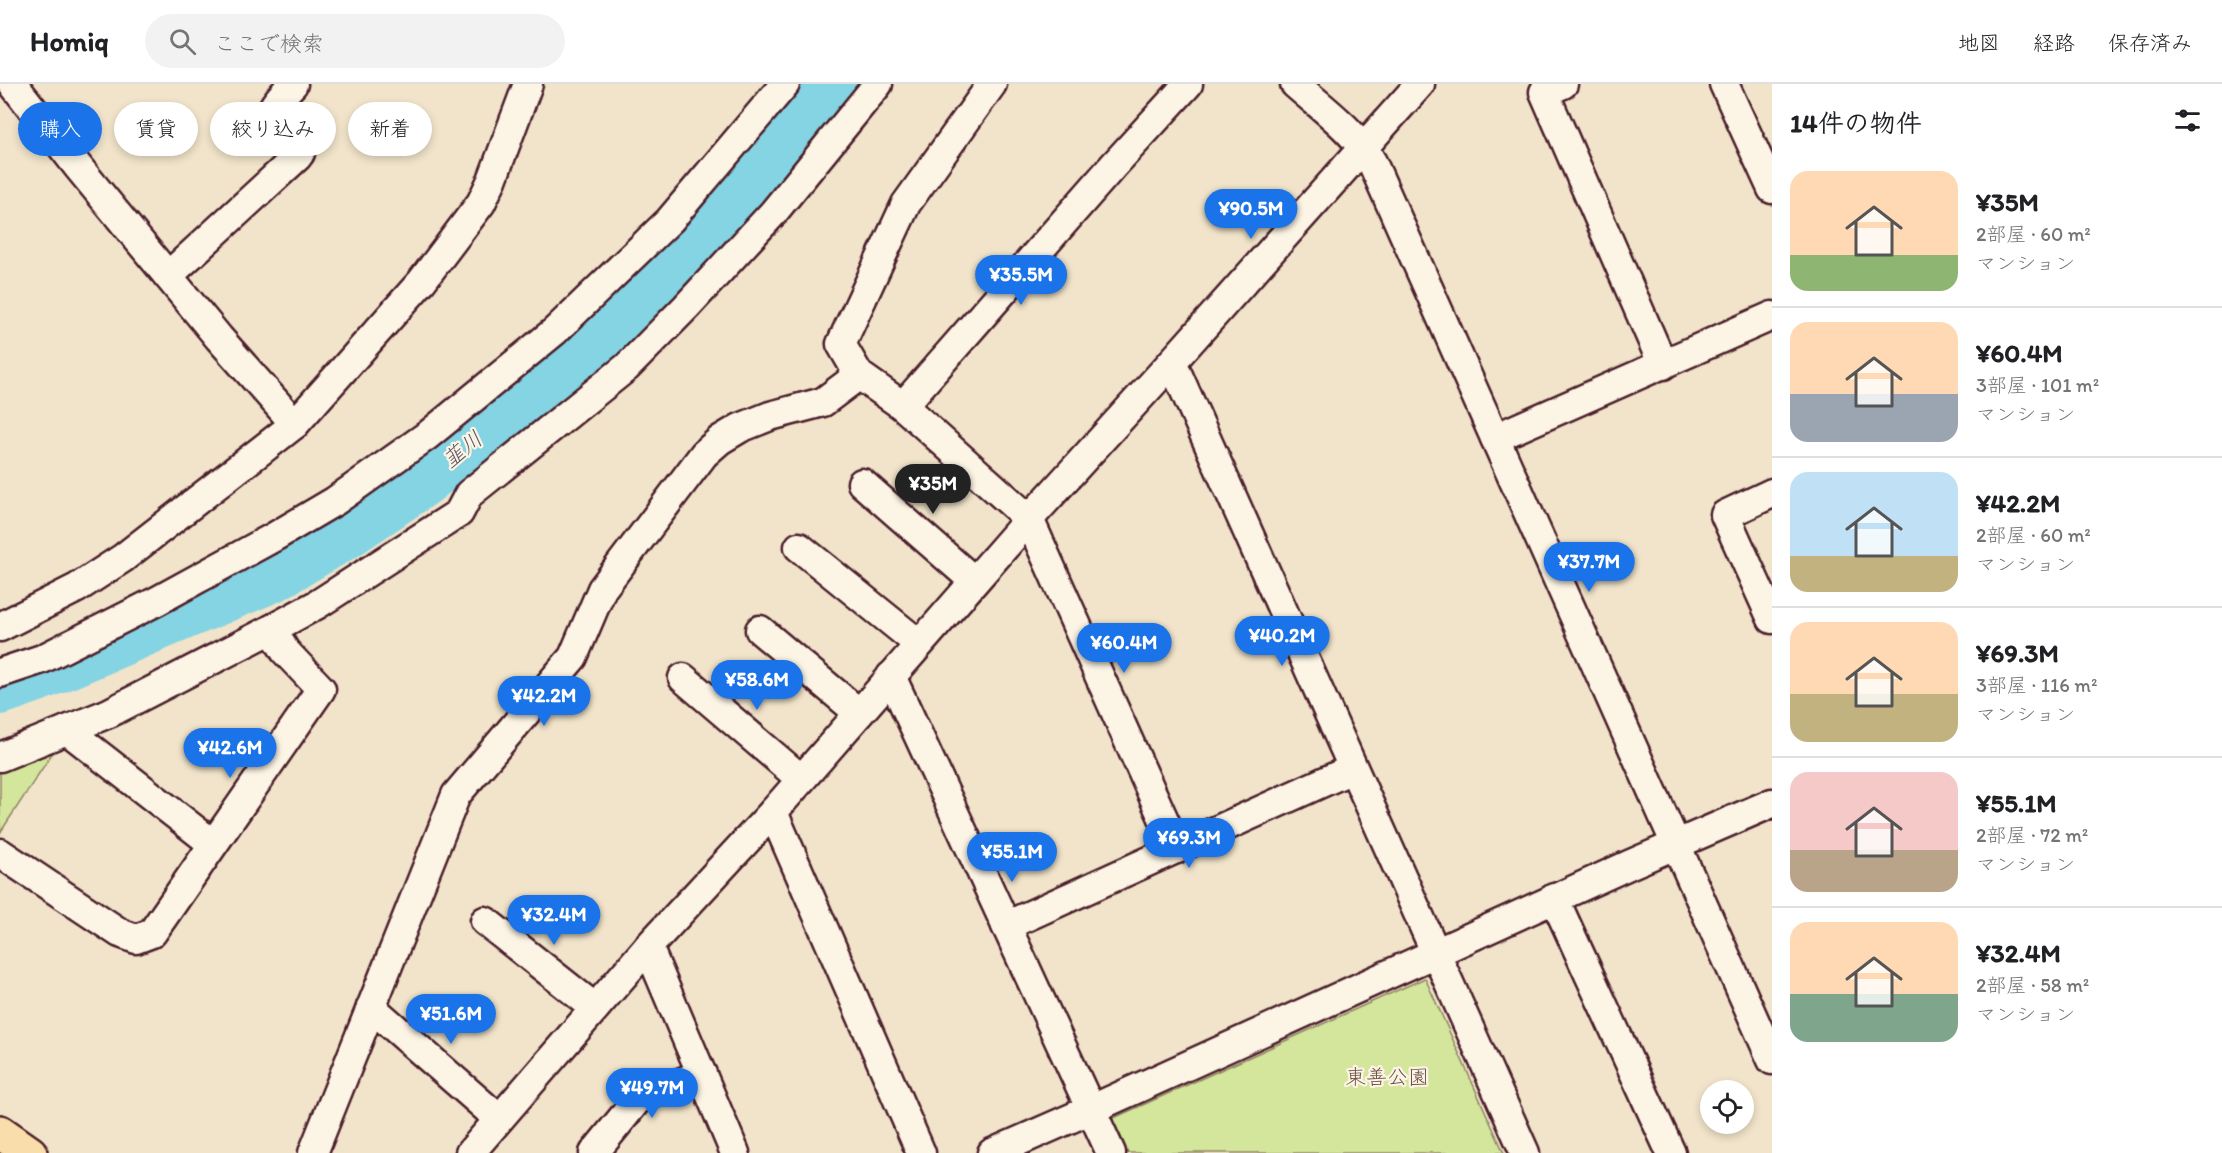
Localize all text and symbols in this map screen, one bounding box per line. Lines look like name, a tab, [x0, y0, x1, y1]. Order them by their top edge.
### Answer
search box	[145, 14, 565, 68]
text: Homiq	[30, 24, 109, 58]
icon: search	[166, 25, 199, 58]
text: ここで検索	[214, 30, 324, 57]
text: 地図	[1958, 30, 2000, 55]
text: 経路	[2033, 30, 2075, 55]
text: 保存済み	[2108, 30, 2192, 55]
chip: 購入	[18, 102, 102, 156]
chip: 賃貸	[114, 102, 198, 156]
chip: 絞り込み	[210, 102, 336, 156]
chip: 新着	[348, 102, 432, 156]
icon: filters	[2171, 104, 2204, 137]
text: 14件の物件	[1790, 107, 1922, 139]
text: ¥35M	[1976, 186, 2039, 218]
pin: ¥90.5M	[1202, 189, 1300, 240]
icon: home	[1838, 195, 1910, 267]
text: ¥90.5M	[1218, 196, 1284, 220]
text: 2部屋 · 60 m²	[1976, 222, 2091, 246]
text: マンション	[1976, 251, 2075, 275]
pin: ¥35.5M	[972, 255, 1070, 306]
text: ¥35.5M	[989, 262, 1053, 286]
text: ¥60.4M	[1976, 337, 2063, 369]
icon: home	[1838, 346, 1910, 418]
text: 3部屋 · 101 m²	[1976, 373, 2099, 397]
text: マンション	[1976, 402, 2075, 426]
water label: 韮川	[437, 425, 488, 474]
pin: ¥35M	[897, 464, 969, 515]
text: ¥35M	[909, 471, 957, 495]
text: ¥42.2M	[1976, 487, 2060, 519]
icon: home	[1838, 496, 1910, 568]
text: 2部屋 · 60 m²	[1976, 523, 2091, 547]
pin: ¥37.7M	[1540, 542, 1638, 593]
text: ¥37.7M	[1558, 549, 1620, 573]
text: マンション	[1976, 552, 2075, 576]
pin: ¥40.2M	[1233, 616, 1331, 667]
pin: ¥60.4M	[1075, 623, 1173, 674]
text: ¥40.2M	[1249, 623, 1315, 647]
text: ¥60.4M	[1091, 630, 1157, 654]
text: ¥69.3M	[1976, 637, 2059, 669]
icon: home	[1838, 646, 1910, 718]
pin: ¥58.6M	[708, 660, 806, 711]
text: ¥58.6M	[725, 667, 789, 691]
text: 3部屋 · 116 m²	[1976, 673, 2097, 697]
pin: ¥42.2M	[495, 676, 593, 727]
text: ¥42.2M	[512, 683, 576, 707]
text: マンション	[1976, 702, 2075, 726]
pin: ¥42.6M	[181, 728, 279, 779]
text: ¥42.6M	[198, 735, 262, 759]
text: ¥55.1M	[1976, 787, 2057, 819]
icon: home	[1838, 796, 1910, 868]
pin: ¥69.3M	[1140, 818, 1238, 869]
text: 2部屋 · 72 m²	[1976, 823, 2088, 847]
text: ¥69.3M	[1157, 825, 1221, 849]
pin: ¥55.1M	[963, 832, 1061, 883]
text: ¥55.1M	[981, 839, 1043, 863]
text: マンション	[1976, 852, 2075, 876]
pin: ¥32.4M	[505, 895, 603, 946]
text: ¥32.4M	[521, 902, 587, 926]
text: ¥32.4M	[1976, 937, 2061, 969]
icon: home	[1838, 946, 1910, 1018]
text: 2部屋 · 58 m²	[1976, 973, 2089, 997]
pin: ¥51.6M	[402, 994, 500, 1045]
text: ¥51.6M	[420, 1001, 482, 1025]
text: マンション	[1976, 1002, 2075, 1026]
park label: 東善公園	[1345, 1064, 1429, 1089]
pin: ¥49.7M	[603, 1068, 701, 1119]
text: ¥49.7M	[620, 1075, 684, 1099]
map controls	[1700, 1080, 1754, 1134]
button: locate	[1700, 1080, 1754, 1134]

